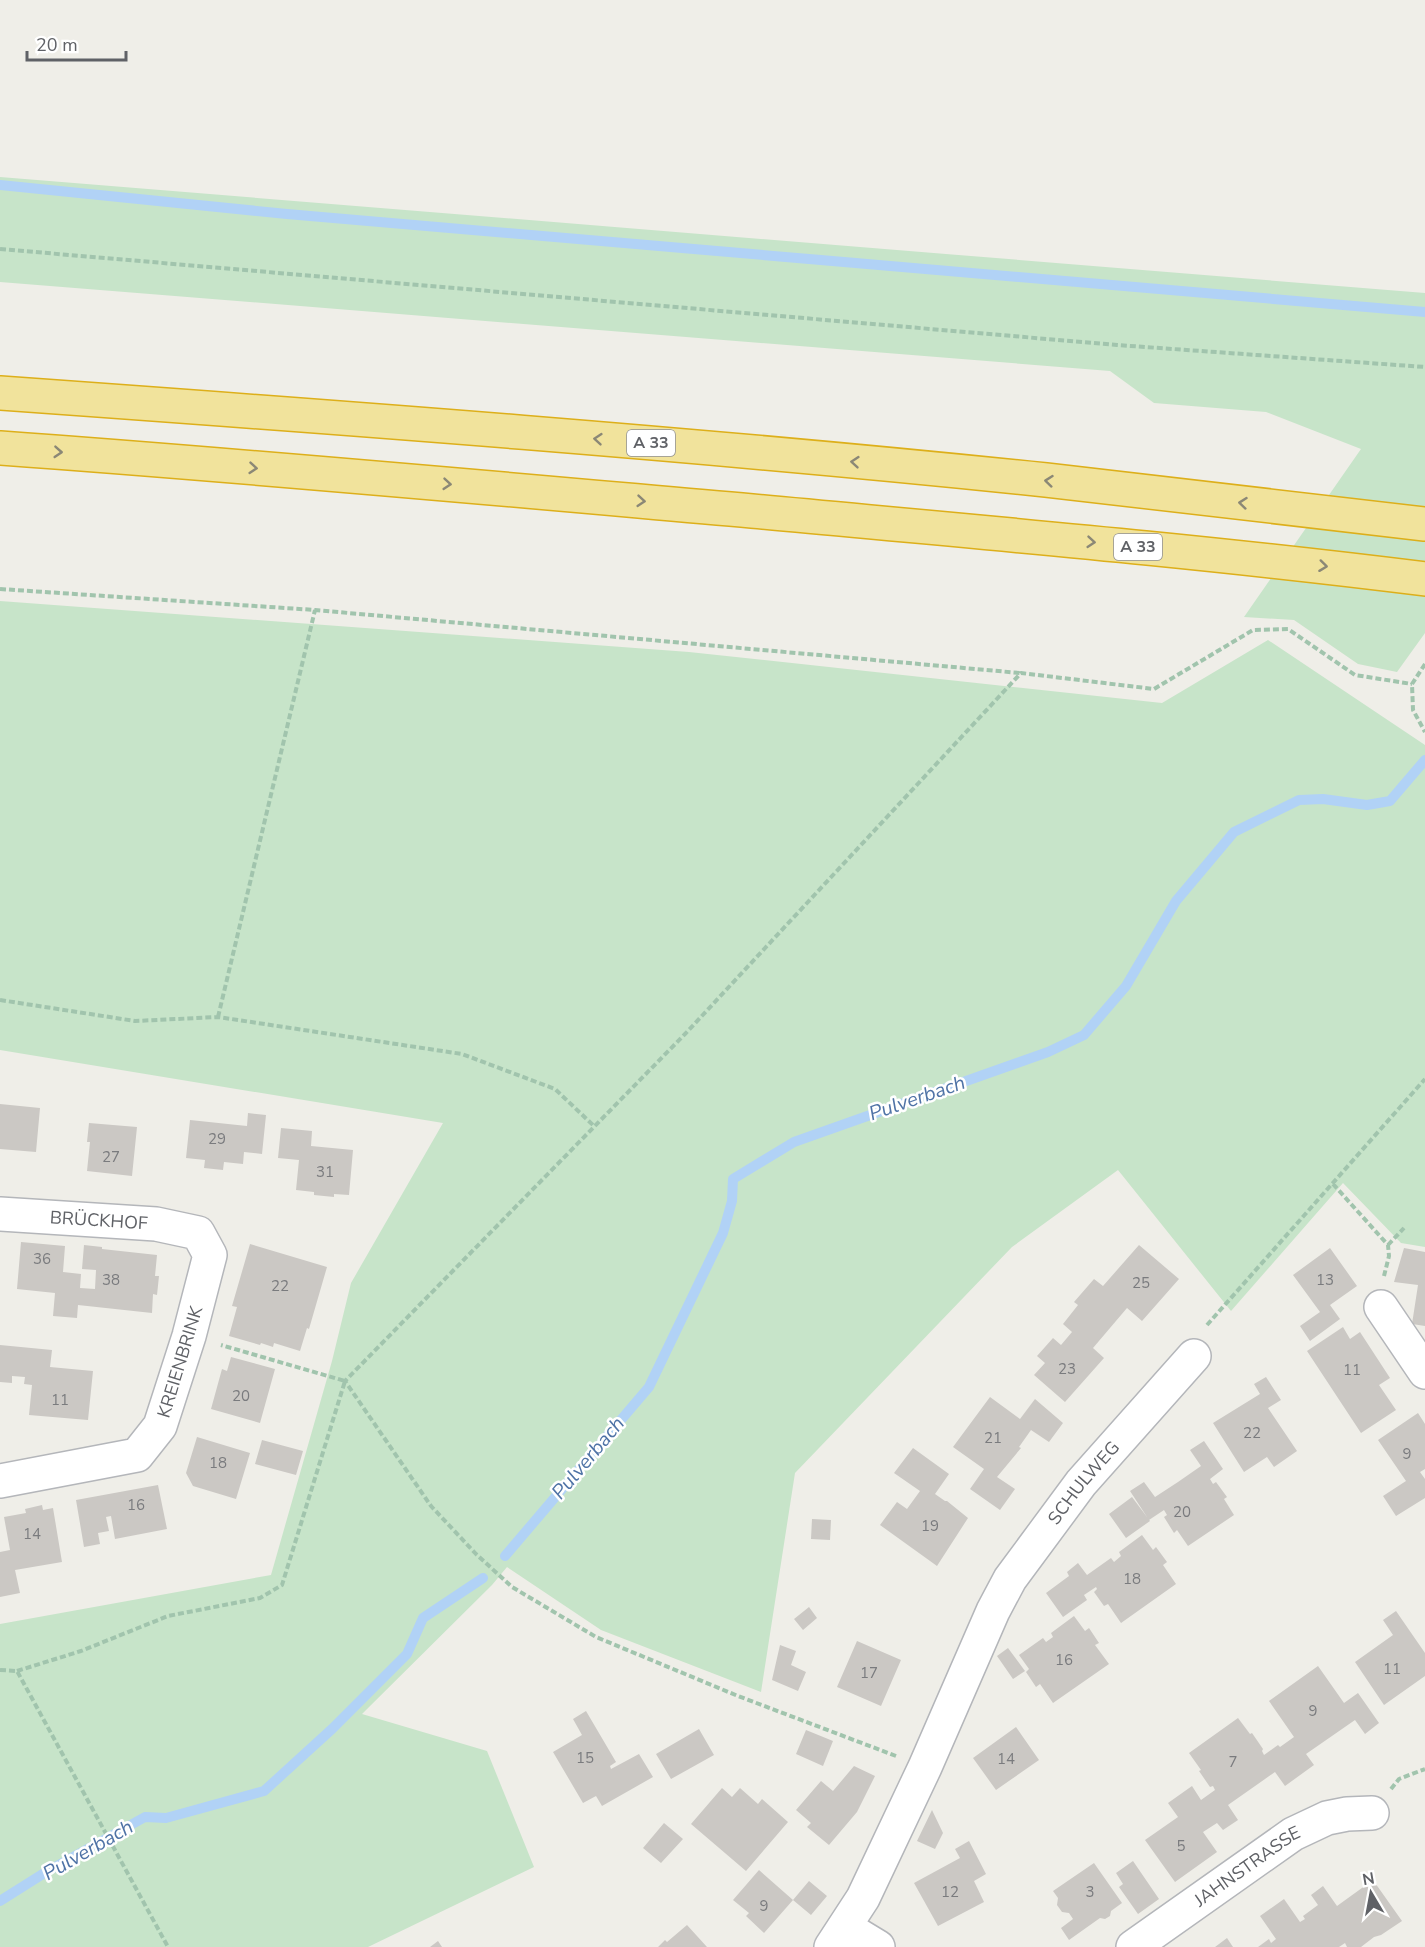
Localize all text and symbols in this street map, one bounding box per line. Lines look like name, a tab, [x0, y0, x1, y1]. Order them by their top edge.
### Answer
scale bar	[27, 24, 126, 62]
text: 20 m	[36, 33, 78, 57]
road number: A 33	[627, 430, 675, 456]
one-way arrow	[594, 433, 603, 446]
one-way arrow	[54, 446, 63, 459]
one-way arrow	[851, 456, 860, 469]
one-way arrow	[248, 461, 257, 474]
one-way arrow	[1045, 475, 1054, 488]
one-way arrow	[443, 477, 452, 490]
one-way arrow	[637, 494, 646, 507]
one-way arrow	[1239, 497, 1248, 510]
road number: A 33	[1114, 534, 1162, 560]
one-way arrow	[1086, 535, 1095, 548]
one-way arrow	[1318, 560, 1327, 572]
water label: Pulverbach	[865, 1069, 969, 1127]
house number: 29	[208, 1129, 226, 1149]
house number: 27	[102, 1147, 120, 1167]
house number: 31	[316, 1162, 334, 1182]
street label: BRÜCKHOF	[49, 1205, 149, 1235]
house number: 36	[33, 1249, 51, 1269]
house number: 38	[102, 1270, 120, 1290]
house number: 13	[1316, 1270, 1334, 1290]
house number: 25	[1132, 1273, 1150, 1293]
house number: 22	[271, 1276, 289, 1296]
street label: KREIENBRINK	[152, 1303, 209, 1421]
house number: 23	[1058, 1359, 1076, 1379]
house number: 11	[1343, 1360, 1361, 1380]
house number: 20	[232, 1386, 250, 1406]
house number: 11	[51, 1390, 69, 1410]
water label: Pulverbach	[545, 1411, 631, 1505]
house number: 22	[1243, 1423, 1261, 1443]
house number: 21	[984, 1428, 1002, 1448]
street label: SCHULWEG	[1042, 1436, 1125, 1530]
house number: 9	[1402, 1444, 1412, 1464]
house number: 18	[209, 1453, 227, 1473]
house number: 16	[127, 1495, 145, 1515]
house number: 20	[1173, 1502, 1191, 1522]
house number: 19	[921, 1516, 939, 1536]
house number: 14	[23, 1524, 41, 1544]
house number: 18	[1123, 1569, 1141, 1589]
house number: 16	[1055, 1650, 1073, 1670]
house number: 11	[1383, 1659, 1401, 1679]
house number: 17	[860, 1663, 878, 1683]
house number: 9	[1308, 1701, 1318, 1721]
house number: 15	[576, 1748, 594, 1768]
house number: 14	[997, 1749, 1015, 1769]
house number: 7	[1228, 1752, 1238, 1772]
water label: Pulverbach	[38, 1813, 138, 1887]
street label: JAHNSTRASSE	[1188, 1820, 1304, 1913]
house number: 5	[1176, 1836, 1186, 1856]
north arrow	[1341, 1863, 1401, 1923]
text: N	[1361, 1867, 1376, 1891]
house number: 12	[941, 1882, 959, 1902]
house number: 3	[1085, 1882, 1095, 1902]
house number: 9	[759, 1896, 769, 1916]

